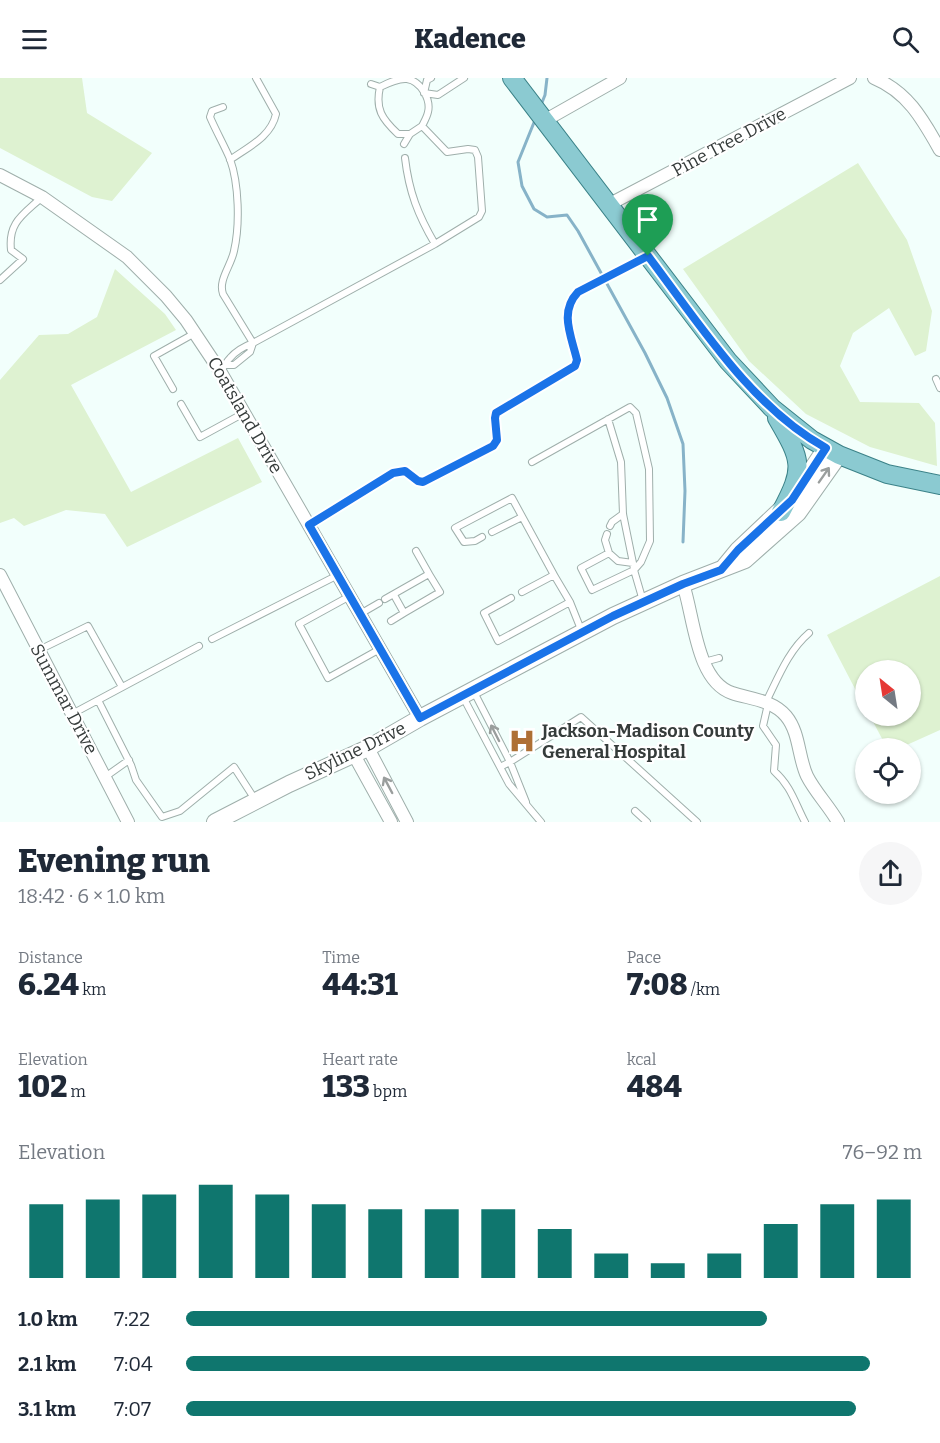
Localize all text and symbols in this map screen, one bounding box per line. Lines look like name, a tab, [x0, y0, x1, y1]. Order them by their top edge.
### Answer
icon: menu	[18, 23, 51, 56]
text: Kadence	[414, 23, 526, 55]
icon: search	[889, 23, 922, 56]
street label: Pine Tree Drive	[668, 103, 790, 181]
pin	[622, 194, 673, 256]
icon: arrive	[631, 203, 664, 236]
street label: Coatsland Drive	[203, 353, 287, 477]
one-way arrow	[818, 468, 830, 484]
street label: Summar Drive	[26, 640, 102, 758]
north arrow	[855, 660, 921, 726]
map controls	[855, 660, 921, 804]
street label: Skyline Drive	[301, 717, 409, 785]
place label: Jackson-Madison County General Hospital	[541, 720, 755, 763]
one-way arrow	[489, 725, 501, 742]
hospital icon: Jackson-Madison County General Hospital	[507, 726, 537, 756]
button: locate	[855, 738, 921, 804]
one-way arrow	[382, 777, 394, 794]
text: Evening run	[18, 841, 210, 881]
button: share	[859, 842, 922, 905]
text: 18:42 · 6 × 1.0 km	[18, 884, 165, 908]
text: Distance	[18, 948, 83, 967]
text: Time	[322, 948, 360, 967]
text: Pace	[627, 948, 661, 967]
text: 6.24	[18, 967, 79, 1003]
text: 44:31	[322, 967, 398, 1003]
text: 7:08	[627, 967, 688, 1003]
text: km	[79, 980, 106, 999]
text: /km	[688, 980, 720, 999]
text: Elevation	[18, 1050, 88, 1069]
text: Heart rate	[322, 1050, 398, 1069]
text: kcal	[627, 1050, 656, 1069]
text: 102	[18, 1069, 67, 1105]
text: 133	[322, 1069, 370, 1105]
text: 484	[627, 1069, 682, 1105]
text: m	[67, 1082, 86, 1101]
text: bpm	[370, 1082, 407, 1101]
text: Elevation	[18, 1140, 105, 1164]
text: 76–92 m	[843, 1140, 922, 1164]
text: 1.0 km	[18, 1307, 78, 1331]
text: 7:22	[114, 1307, 150, 1331]
text: 2.1 km	[18, 1352, 76, 1376]
text: 7:04	[114, 1352, 153, 1376]
text: 3.1 km	[18, 1397, 76, 1421]
text: 7:07	[114, 1397, 151, 1421]

